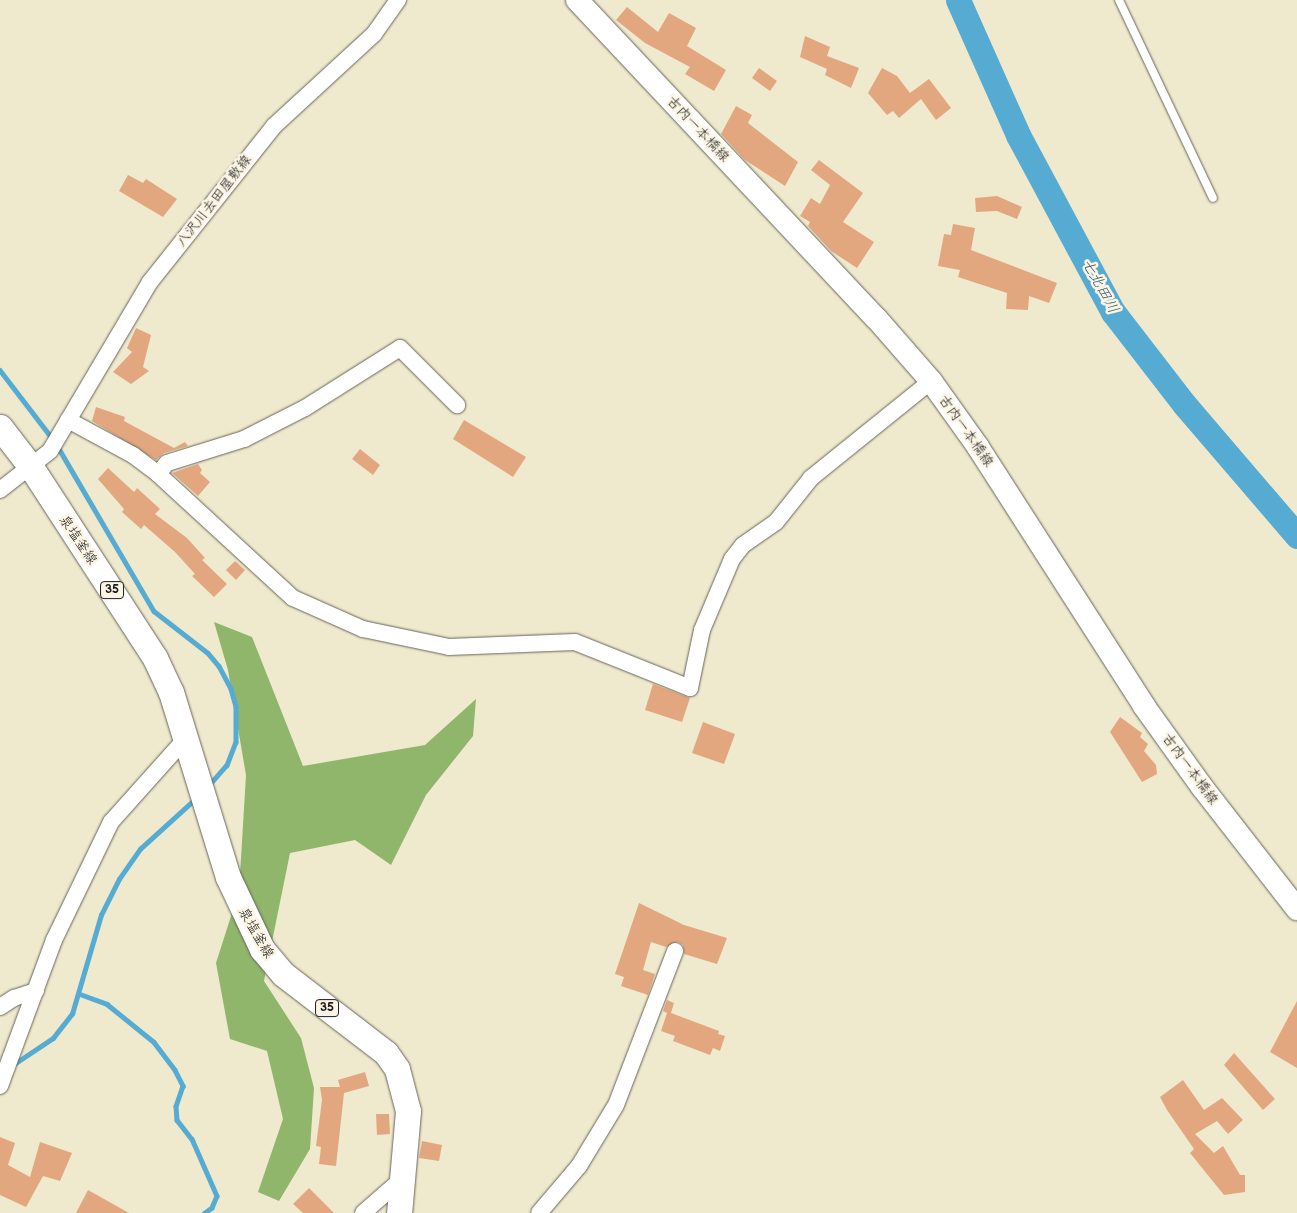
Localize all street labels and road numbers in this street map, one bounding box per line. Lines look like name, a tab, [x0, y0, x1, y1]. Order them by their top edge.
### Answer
street label: 古内一本橋線	[663, 93, 733, 165]
street label: 八沢川去田屋敷線	[173, 152, 255, 250]
street label: 古内一本橋線	[935, 392, 997, 470]
street label: 泉塩釜線	[55, 512, 101, 568]
road number: 35	[100, 580, 124, 600]
street label: 古内一本橋線	[1159, 730, 1221, 808]
street label: 泉塩釜線	[235, 905, 277, 961]
road number: 35	[314, 998, 340, 1018]

